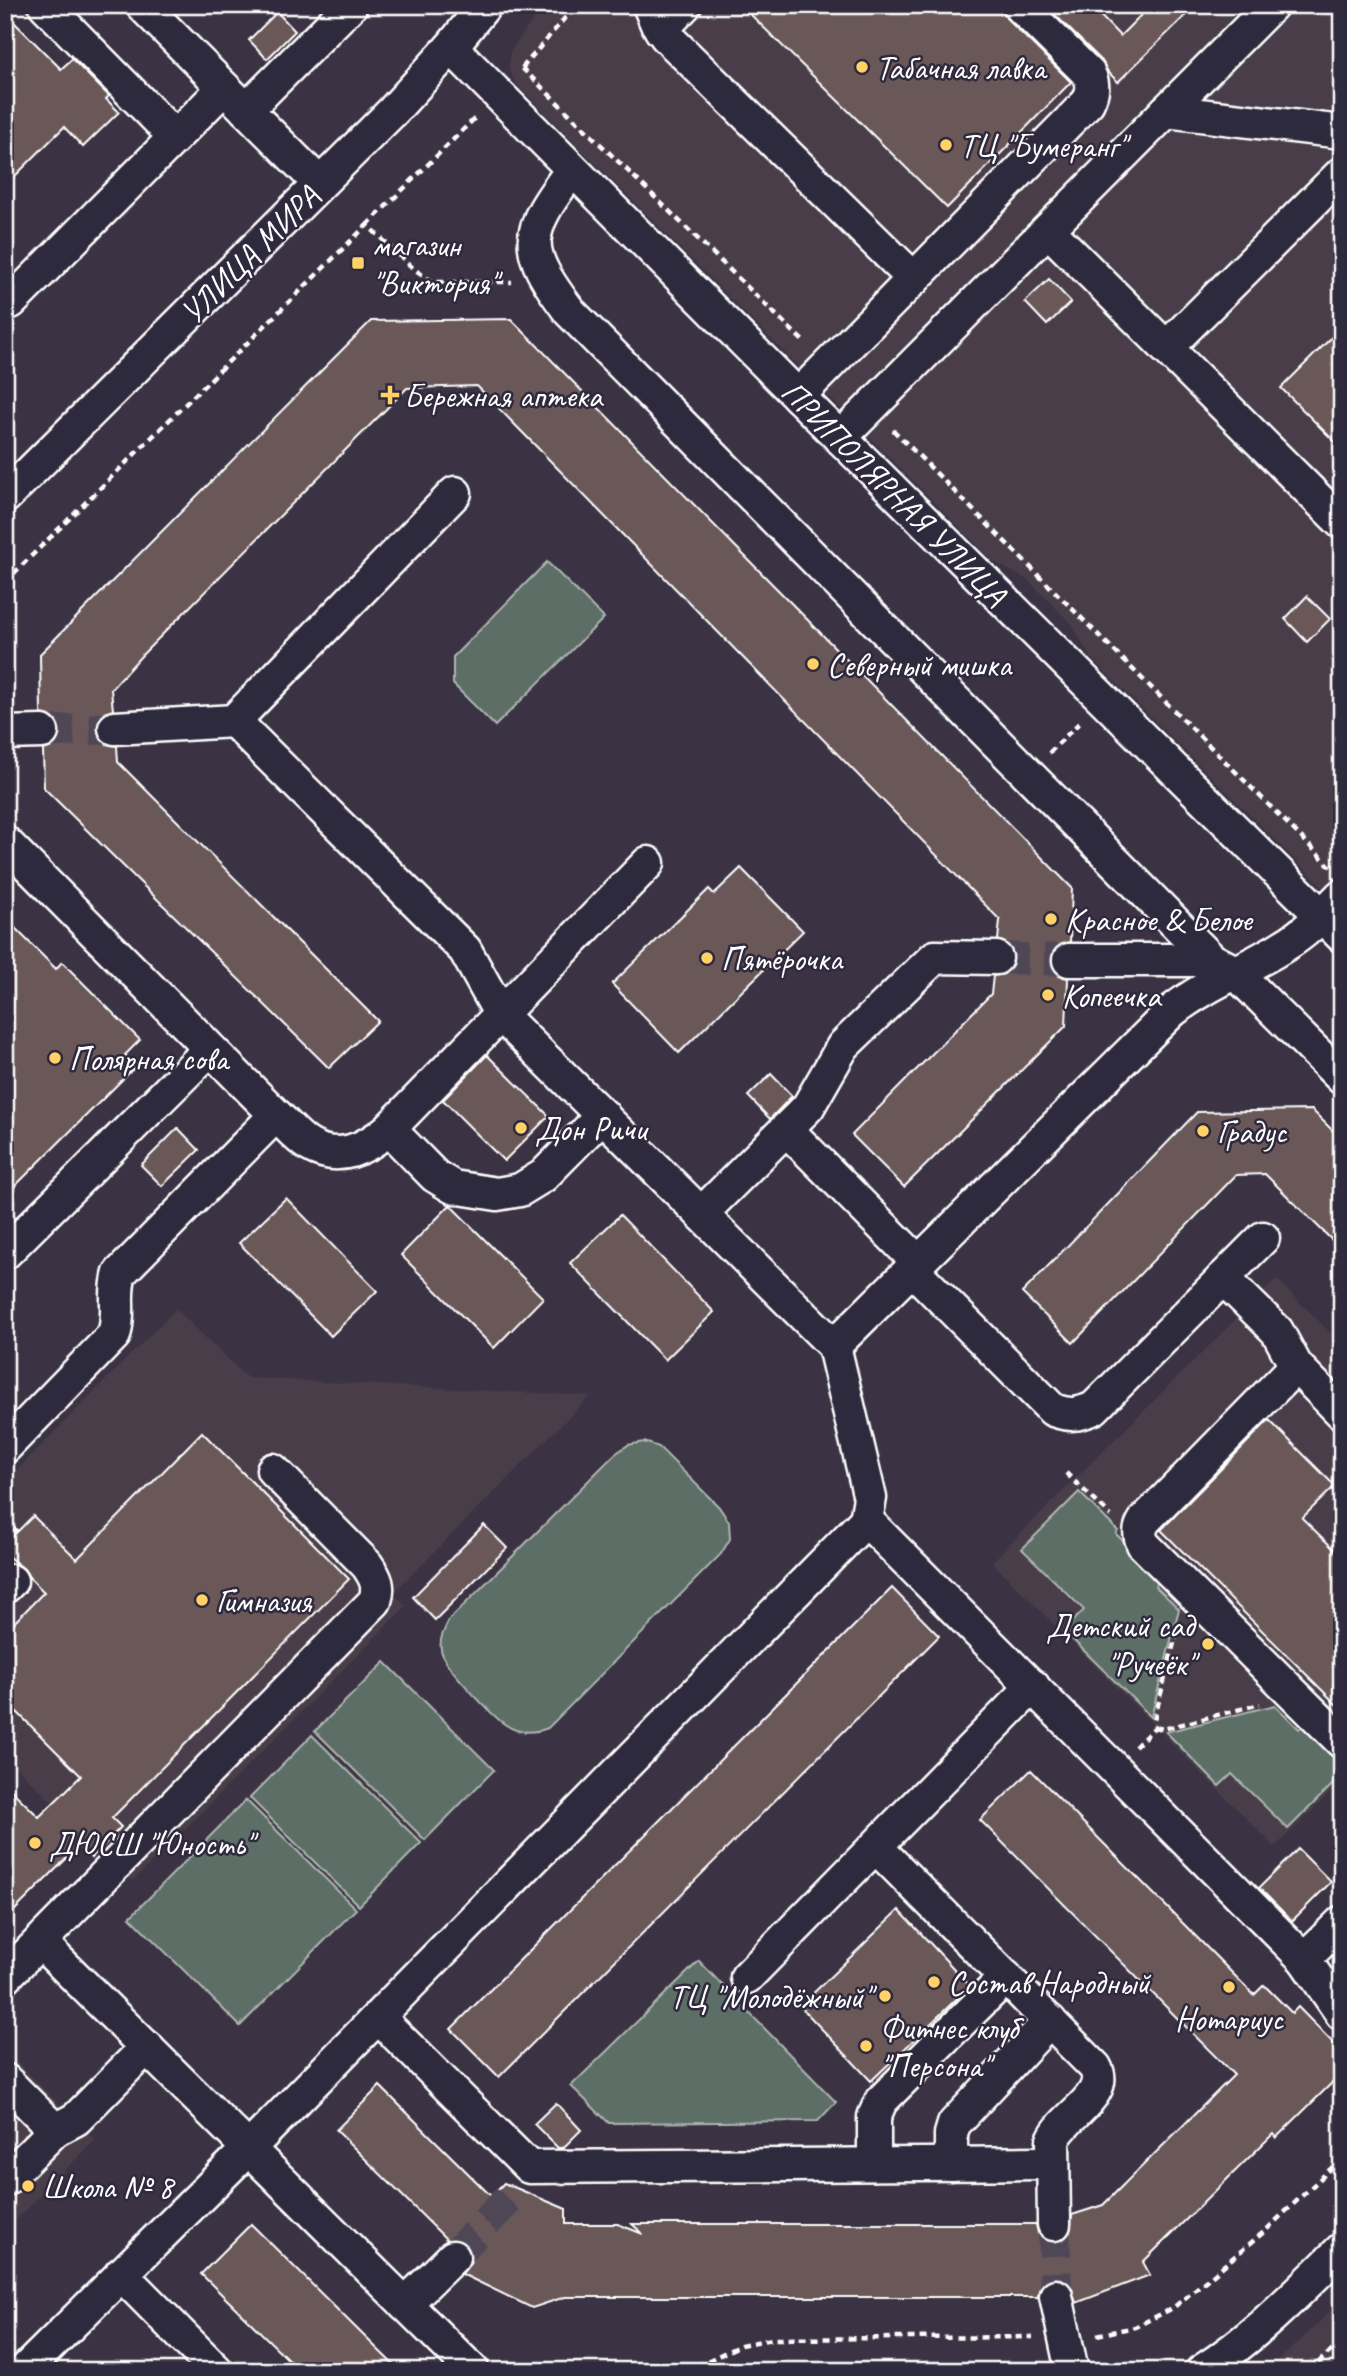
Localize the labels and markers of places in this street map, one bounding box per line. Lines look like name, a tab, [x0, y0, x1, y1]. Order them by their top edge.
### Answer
place label: Табачная лавка	[876, 47, 1048, 89]
marker: Табачная лавка	[854, 59, 870, 75]
place label: ТЦ "Бумеранг"	[960, 125, 1131, 167]
marker: ТЦ "Бумеранг"	[938, 137, 954, 153]
place label: магазин "Виктория"	[372, 224, 503, 304]
marker: магазин "Виктория"	[350, 255, 366, 271]
place label: Бережная аптека	[404, 375, 605, 417]
marker: Бережная аптека	[382, 387, 398, 403]
place label: Северный мишка	[827, 644, 1013, 686]
marker: Северный мишка	[805, 656, 821, 672]
place label: Красное & Белое	[1065, 899, 1254, 941]
marker: Красное & Белое	[1043, 911, 1059, 927]
place label: Пятёрочка	[721, 938, 844, 980]
marker: Пятёрочка	[699, 950, 715, 966]
place label: Копеечка	[1062, 975, 1163, 1017]
marker: Копеечка	[1040, 987, 1056, 1003]
place label: Полярная сова	[69, 1038, 230, 1080]
marker: Полярная сова	[47, 1050, 63, 1066]
place label: Дон Ричи	[535, 1108, 649, 1150]
place label: Градус	[1217, 1111, 1288, 1153]
marker: Дон Ричи	[513, 1120, 529, 1136]
marker: Градус	[1195, 1123, 1211, 1139]
place label: Гимназия	[216, 1580, 312, 1622]
marker: Гимназия	[194, 1592, 210, 1608]
place label: Детский сад "Ручеёк"	[1046, 1605, 1200, 1685]
marker: Детский сад "Ручеёк"	[1200, 1636, 1216, 1652]
place label: ДЮСШ "Юность"	[49, 1823, 259, 1865]
marker: ДЮСШ "Юность"	[27, 1835, 43, 1851]
place label: Состав Народный	[948, 1962, 1152, 2004]
marker: Состав Народный	[926, 1974, 942, 1990]
place label: ТЦ "Молодёжный"	[670, 1976, 877, 2018]
marker: Нотариус	[1221, 1979, 1237, 1995]
marker: ТЦ "Молодёжный"	[877, 1988, 893, 2004]
place label: Нотариус	[1175, 1998, 1285, 2040]
place label: Фитнес клуб "Персона"	[880, 2007, 1025, 2087]
marker: Фитнес клуб "Персона"	[858, 2038, 874, 2054]
place label: Школа № 8	[42, 2166, 176, 2208]
marker: Школа № 8	[20, 2178, 36, 2194]

